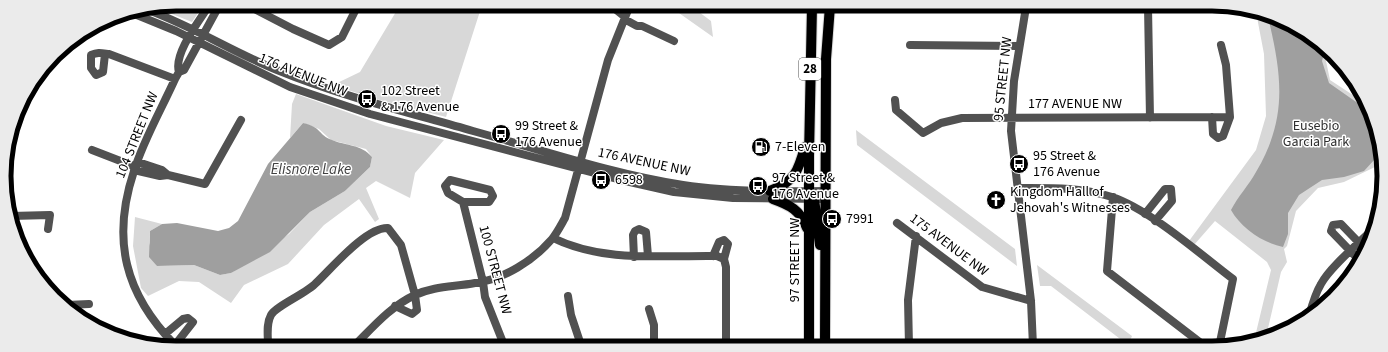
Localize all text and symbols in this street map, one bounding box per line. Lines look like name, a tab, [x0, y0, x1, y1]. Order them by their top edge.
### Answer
street label: 95 STREET NW	[989, 36, 1017, 122]
street label: 176 AVENUE NW	[256, 48, 350, 102]
road number: 28	[799, 58, 821, 80]
place label: 102 Street & 176 Avenue	[381, 81, 459, 117]
bus stop icon: 102 Street & 176 Avenue	[356, 88, 378, 110]
street label: 104 STREET NW	[111, 89, 163, 181]
street label: 177 AVENUE NW	[1028, 94, 1122, 114]
place label: 99 Street & 176 Avenue	[515, 116, 582, 152]
park label: Eusebio Garcia Park	[1283, 116, 1349, 152]
bus stop icon: 99 Street & 176 Avenue	[490, 123, 512, 145]
fuel station icon: 7-Eleven	[750, 136, 772, 158]
place label: 7-Eleven	[775, 137, 825, 157]
street label: 176 AVENUE NW	[596, 142, 692, 182]
place label: 95 Street & 176 Avenue	[1033, 146, 1100, 182]
bus stop icon: 95 Street & 176 Avenue	[1008, 153, 1030, 175]
water label: Elisnore Lake	[271, 159, 351, 180]
place label: 97 Street & 176 Avenue	[772, 168, 839, 204]
bus stop icon: 6598	[590, 169, 612, 191]
place label: 6598	[615, 170, 643, 190]
bus stop icon: 97 Street & 176 Avenue	[747, 175, 769, 197]
place label: Kingdom Hall of Jehovah's Witnesses	[1010, 182, 1130, 218]
church icon: Kingdom Hall of Jehovah's Witnesses	[985, 189, 1007, 211]
bus stop icon: 7991	[821, 208, 843, 230]
place label: 7991	[846, 209, 874, 229]
street label: 175 AVENUE NW	[905, 209, 993, 281]
street label: 97 STREET NW	[785, 218, 805, 302]
street label: 100 STREET NW	[474, 223, 516, 317]

